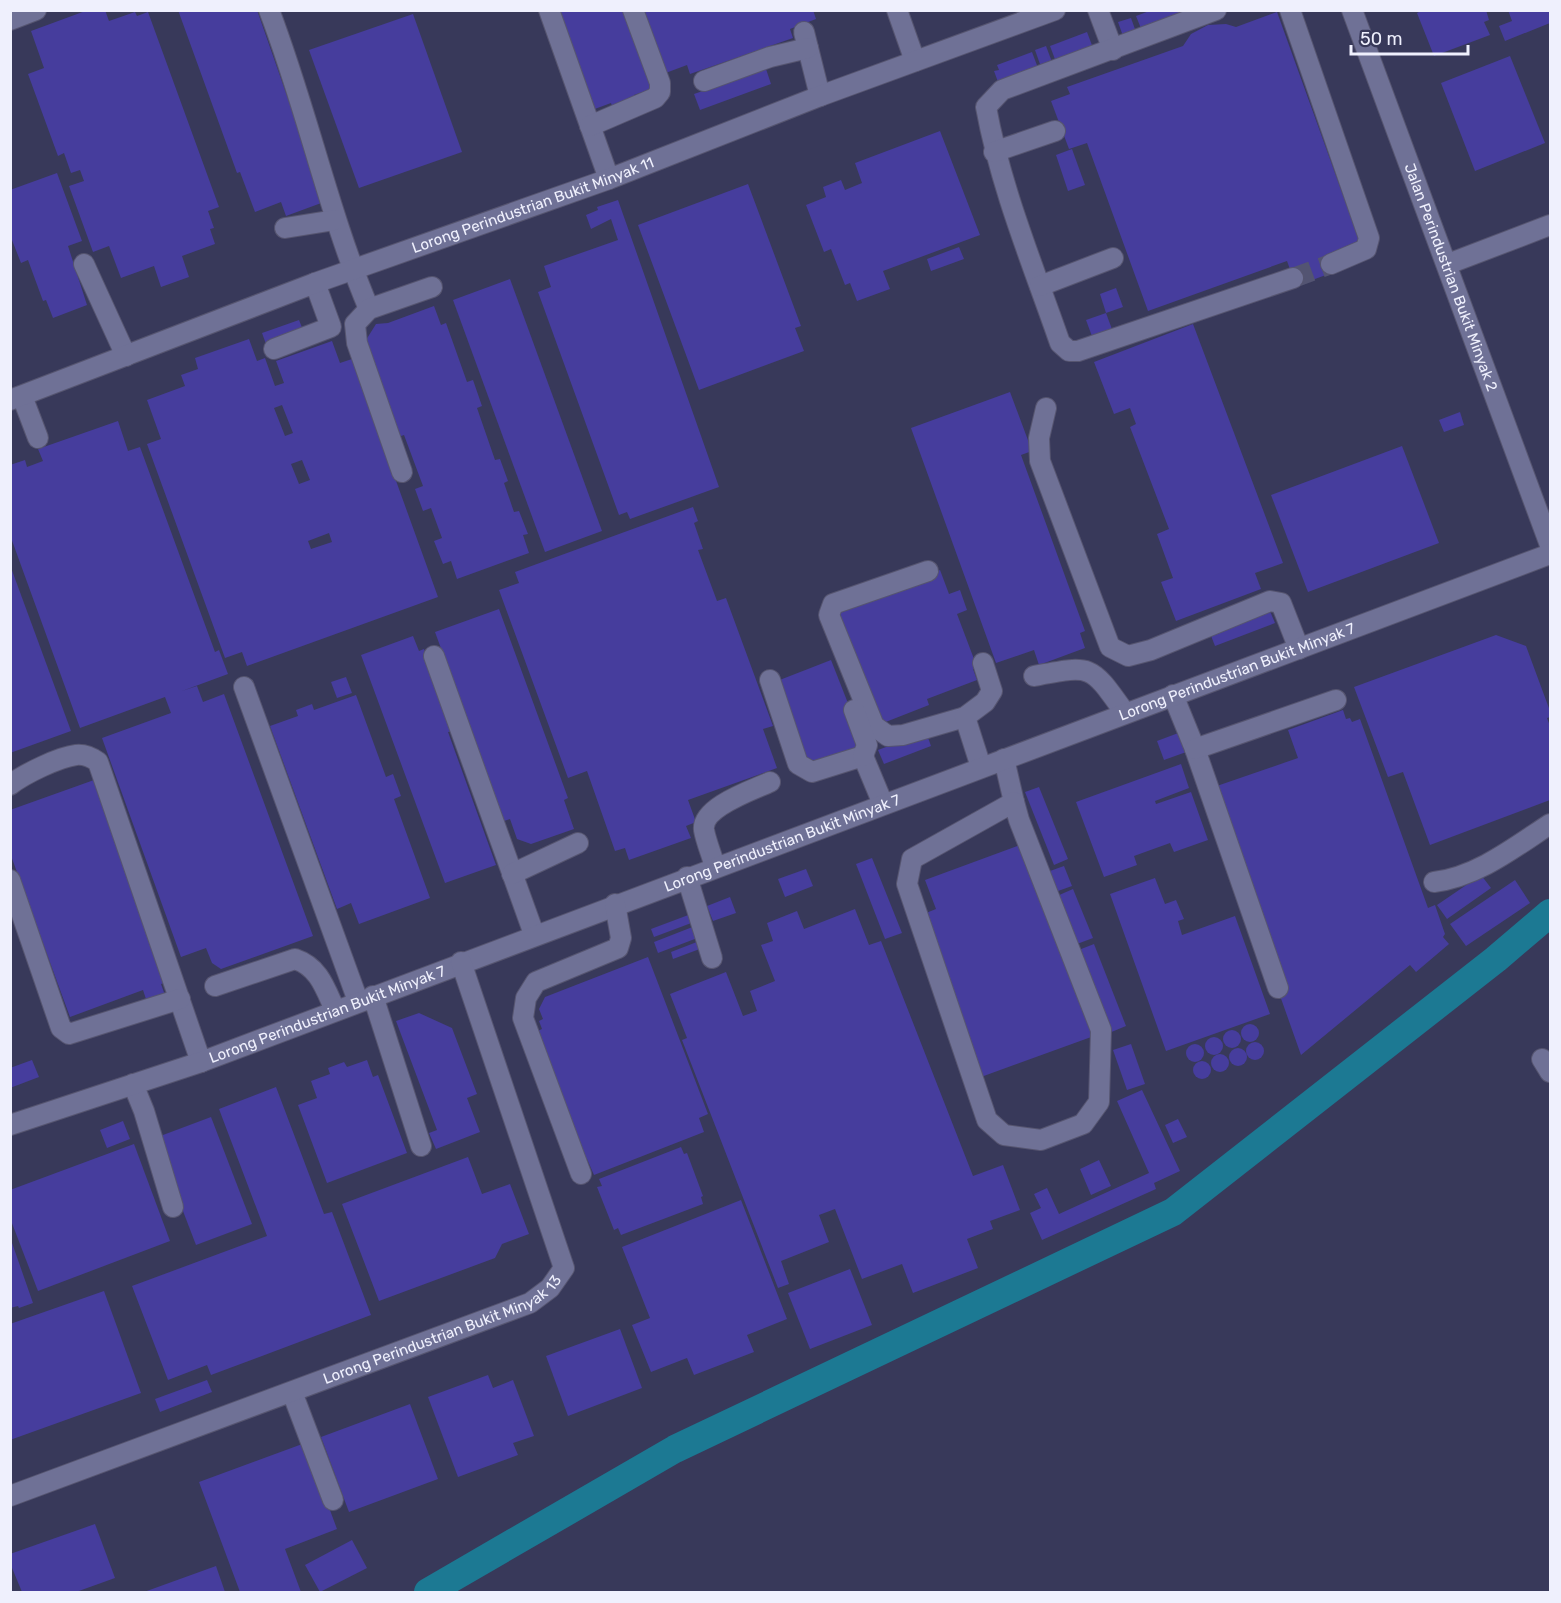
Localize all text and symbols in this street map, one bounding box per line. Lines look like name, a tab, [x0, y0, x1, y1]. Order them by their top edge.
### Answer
scale bar	[1351, 18, 1468, 56]
text: 50 m	[1360, 28, 1403, 50]
street label: Lorong Perindustrian Bukit Minyak 11	[409, 153, 656, 257]
street label: Jalan Perindustrian Bukit Minyak 2	[1401, 161, 1501, 394]
street label: Lorong Perindustrian Bukit Minyak 7	[1116, 619, 1358, 725]
street label: Lorong Perindustrian Bukit Minyak 7	[661, 790, 903, 896]
street label: Lorong Perindustrian Bukit Minyak 7	[207, 962, 448, 1067]
street label: Lorong Perindustrian Bukit Minyak 13	[321, 1272, 565, 1388]

